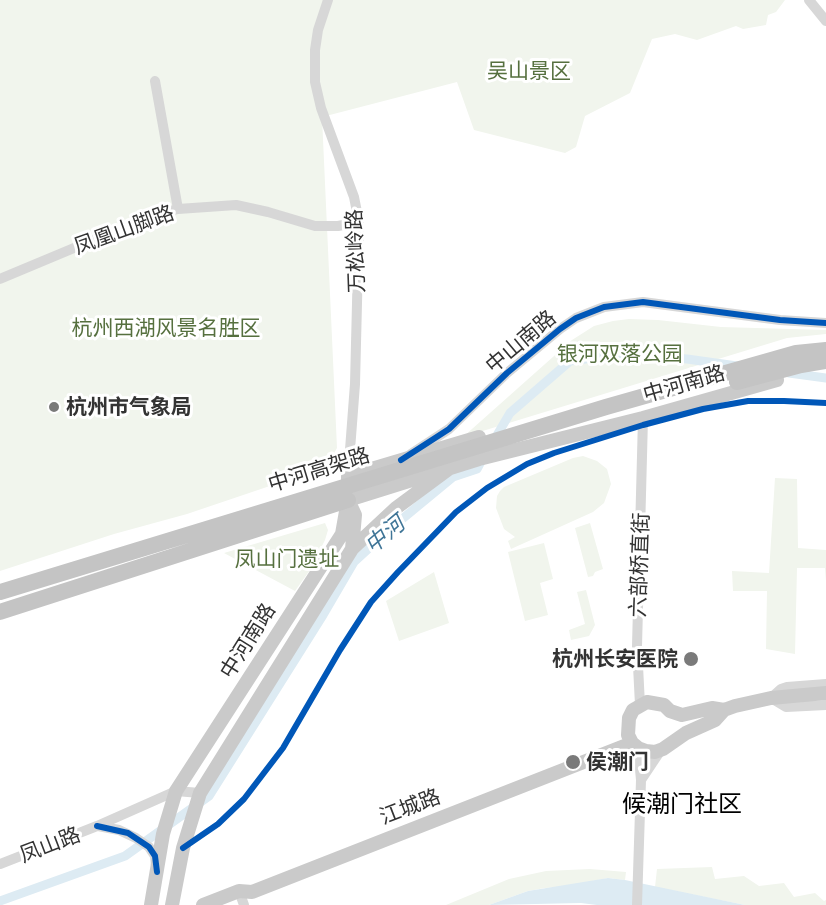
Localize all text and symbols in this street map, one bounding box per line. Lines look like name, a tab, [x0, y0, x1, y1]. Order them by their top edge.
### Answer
park label: 吴山景区	[487, 58, 571, 84]
street label: 凤凰山脚路	[70, 200, 178, 260]
street label: 万松岭路	[342, 209, 370, 293]
street label: 中山南路	[481, 305, 561, 379]
park label: 杭州西湖风景名胜区	[72, 315, 260, 341]
park label: 银河双落公园	[557, 341, 683, 367]
street label: 中河南路	[640, 360, 728, 408]
place label: 杭州市气象局	[66, 394, 192, 420]
marker: 杭州市气象局	[47, 400, 61, 414]
street label: 中河高架路	[265, 443, 373, 497]
water label: 中河	[360, 511, 410, 559]
street label: 六部桥直街	[626, 512, 654, 618]
park label: 凤山门遗址	[235, 546, 339, 572]
street label: 中河南路	[215, 599, 281, 683]
place label: 杭州长安医院	[552, 646, 678, 672]
marker: 杭州长安医院	[682, 650, 700, 668]
place label: 侯潮门	[586, 749, 649, 775]
marker: 侯潮门	[564, 753, 582, 771]
street label: 江城路	[376, 784, 444, 830]
district label: 候潮门社区	[622, 790, 742, 818]
street label: 凤山路	[16, 822, 84, 868]

